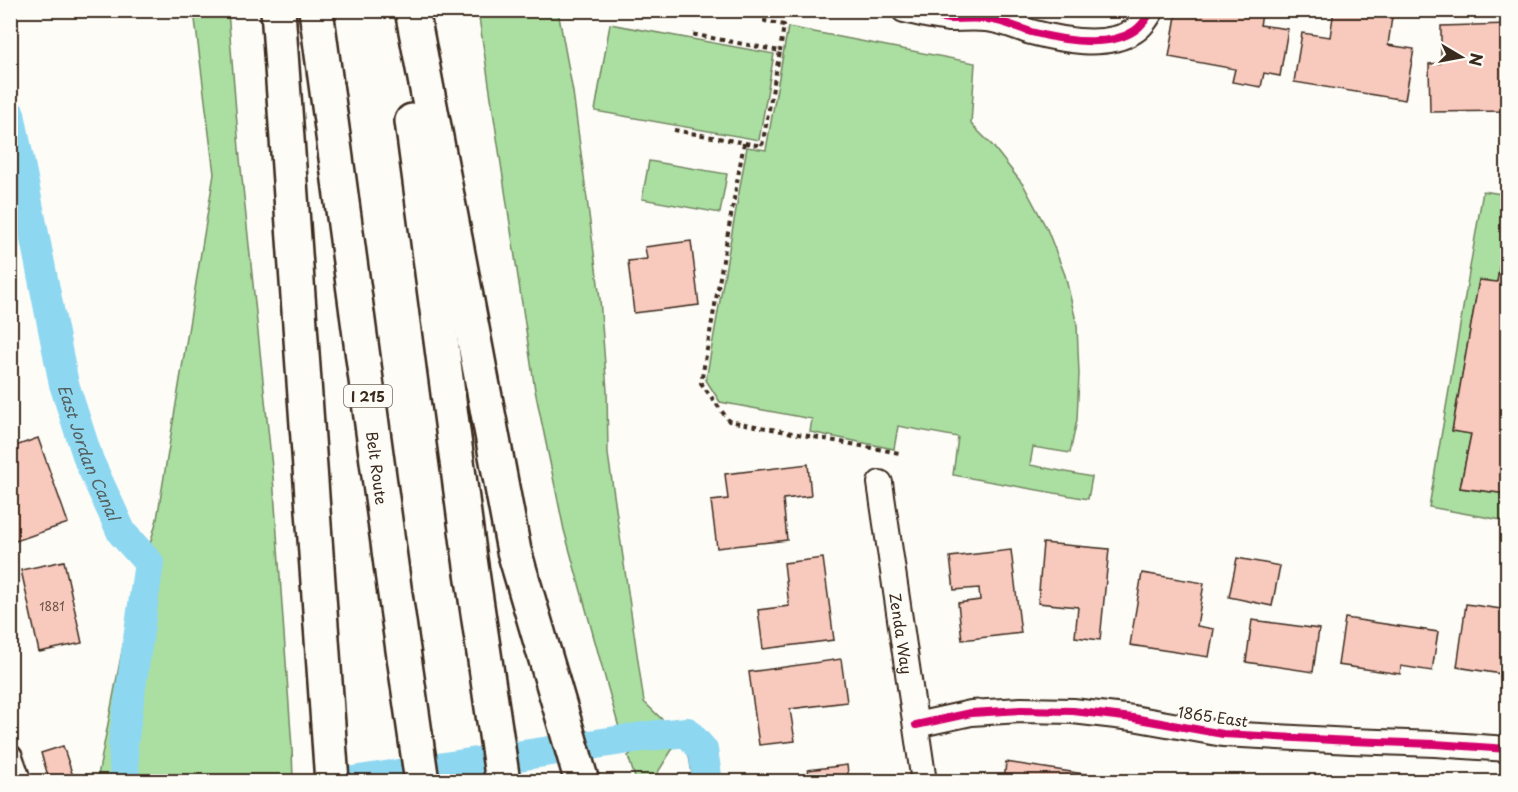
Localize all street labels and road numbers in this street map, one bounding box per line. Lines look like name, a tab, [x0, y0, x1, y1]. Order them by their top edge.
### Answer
road number: I 215	[344, 385, 392, 407]
street label: Belt Route	[362, 430, 394, 506]
street label: Zenda Way	[885, 591, 919, 676]
street label: 1865 East	[1176, 700, 1250, 732]

